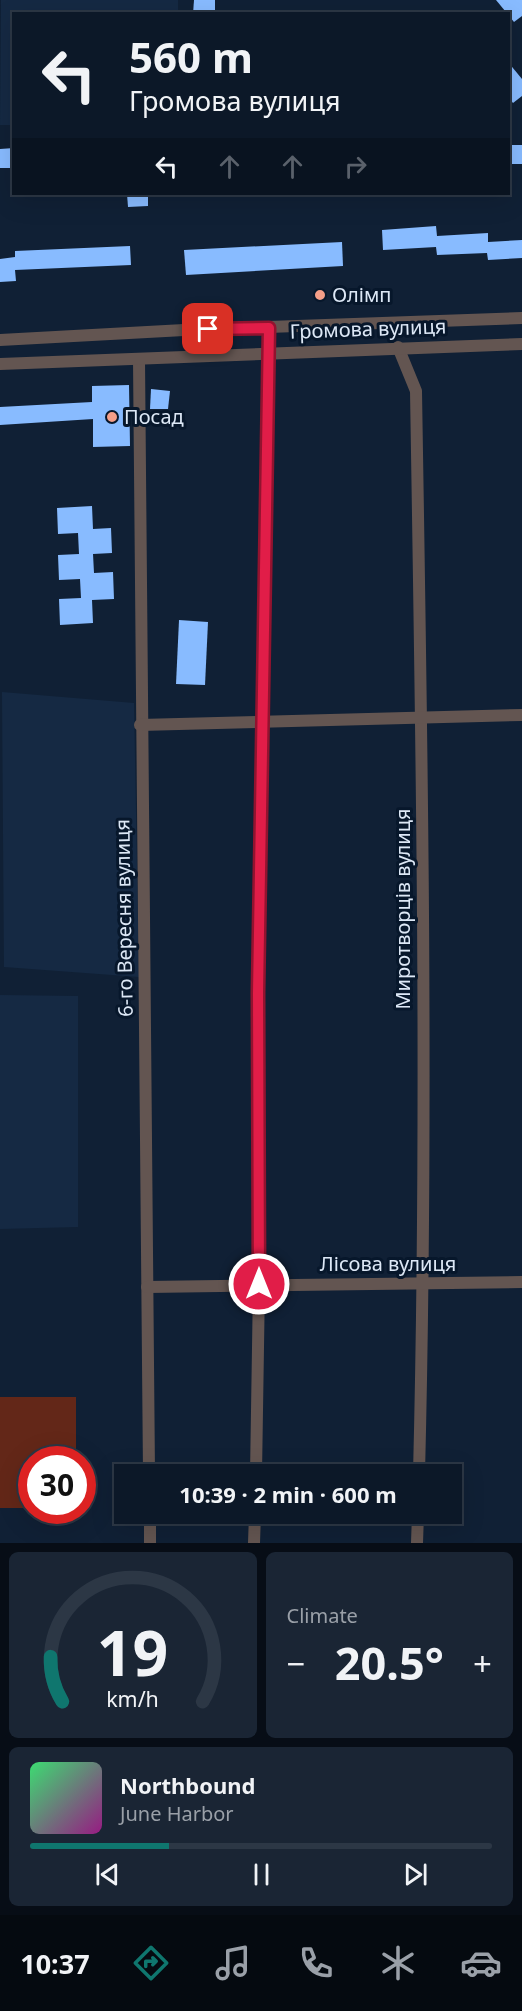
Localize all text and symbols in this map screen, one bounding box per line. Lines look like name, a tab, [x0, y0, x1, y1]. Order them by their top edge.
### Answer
text: 560 m	[129, 28, 253, 85]
icon: left	[30, 36, 108, 114]
text: Громова вулиця	[129, 82, 341, 119]
icon: left	[150, 150, 183, 183]
icon: ahead	[213, 150, 246, 183]
icon: ahead	[276, 150, 309, 183]
icon: right	[339, 150, 372, 183]
place label: Олімп	[332, 281, 391, 308]
marker: Олімп	[313, 288, 327, 302]
pin	[182, 303, 233, 354]
icon: arrive	[191, 312, 224, 345]
street label: Громова вулиця	[289, 312, 447, 345]
place label: Посад	[124, 403, 184, 430]
marker: Посад	[105, 410, 119, 424]
street label: Миротворців вулиця	[389, 808, 416, 1010]
street label: 6-го Вересня вулиця	[108, 819, 139, 1017]
street label: Лісова вулиця	[320, 1250, 456, 1277]
position arrow	[227, 1252, 291, 1316]
speed limit sign: 30	[18, 1446, 96, 1524]
text: 10:39 · 2 min · 600 m	[179, 1479, 397, 1509]
text: Climate	[287, 1602, 358, 1629]
text: 19	[97, 1609, 168, 1694]
text: 20.5°	[335, 1632, 444, 1693]
text: −	[287, 1641, 305, 1686]
text: +	[473, 1641, 492, 1686]
text: km/h	[106, 1684, 159, 1713]
text: Northbound	[120, 1770, 255, 1800]
text: June Harbor	[120, 1800, 234, 1827]
icon: previous	[91, 1858, 124, 1891]
icon: pause	[245, 1858, 278, 1891]
icon: next	[399, 1858, 432, 1891]
icon: directions	[130, 1942, 172, 1984]
icon: music	[212, 1942, 254, 1984]
icon: phone	[295, 1942, 337, 1984]
icon: climate	[377, 1942, 419, 1984]
icon: car	[460, 1942, 502, 1984]
text: 10:37	[20, 1945, 90, 1982]

